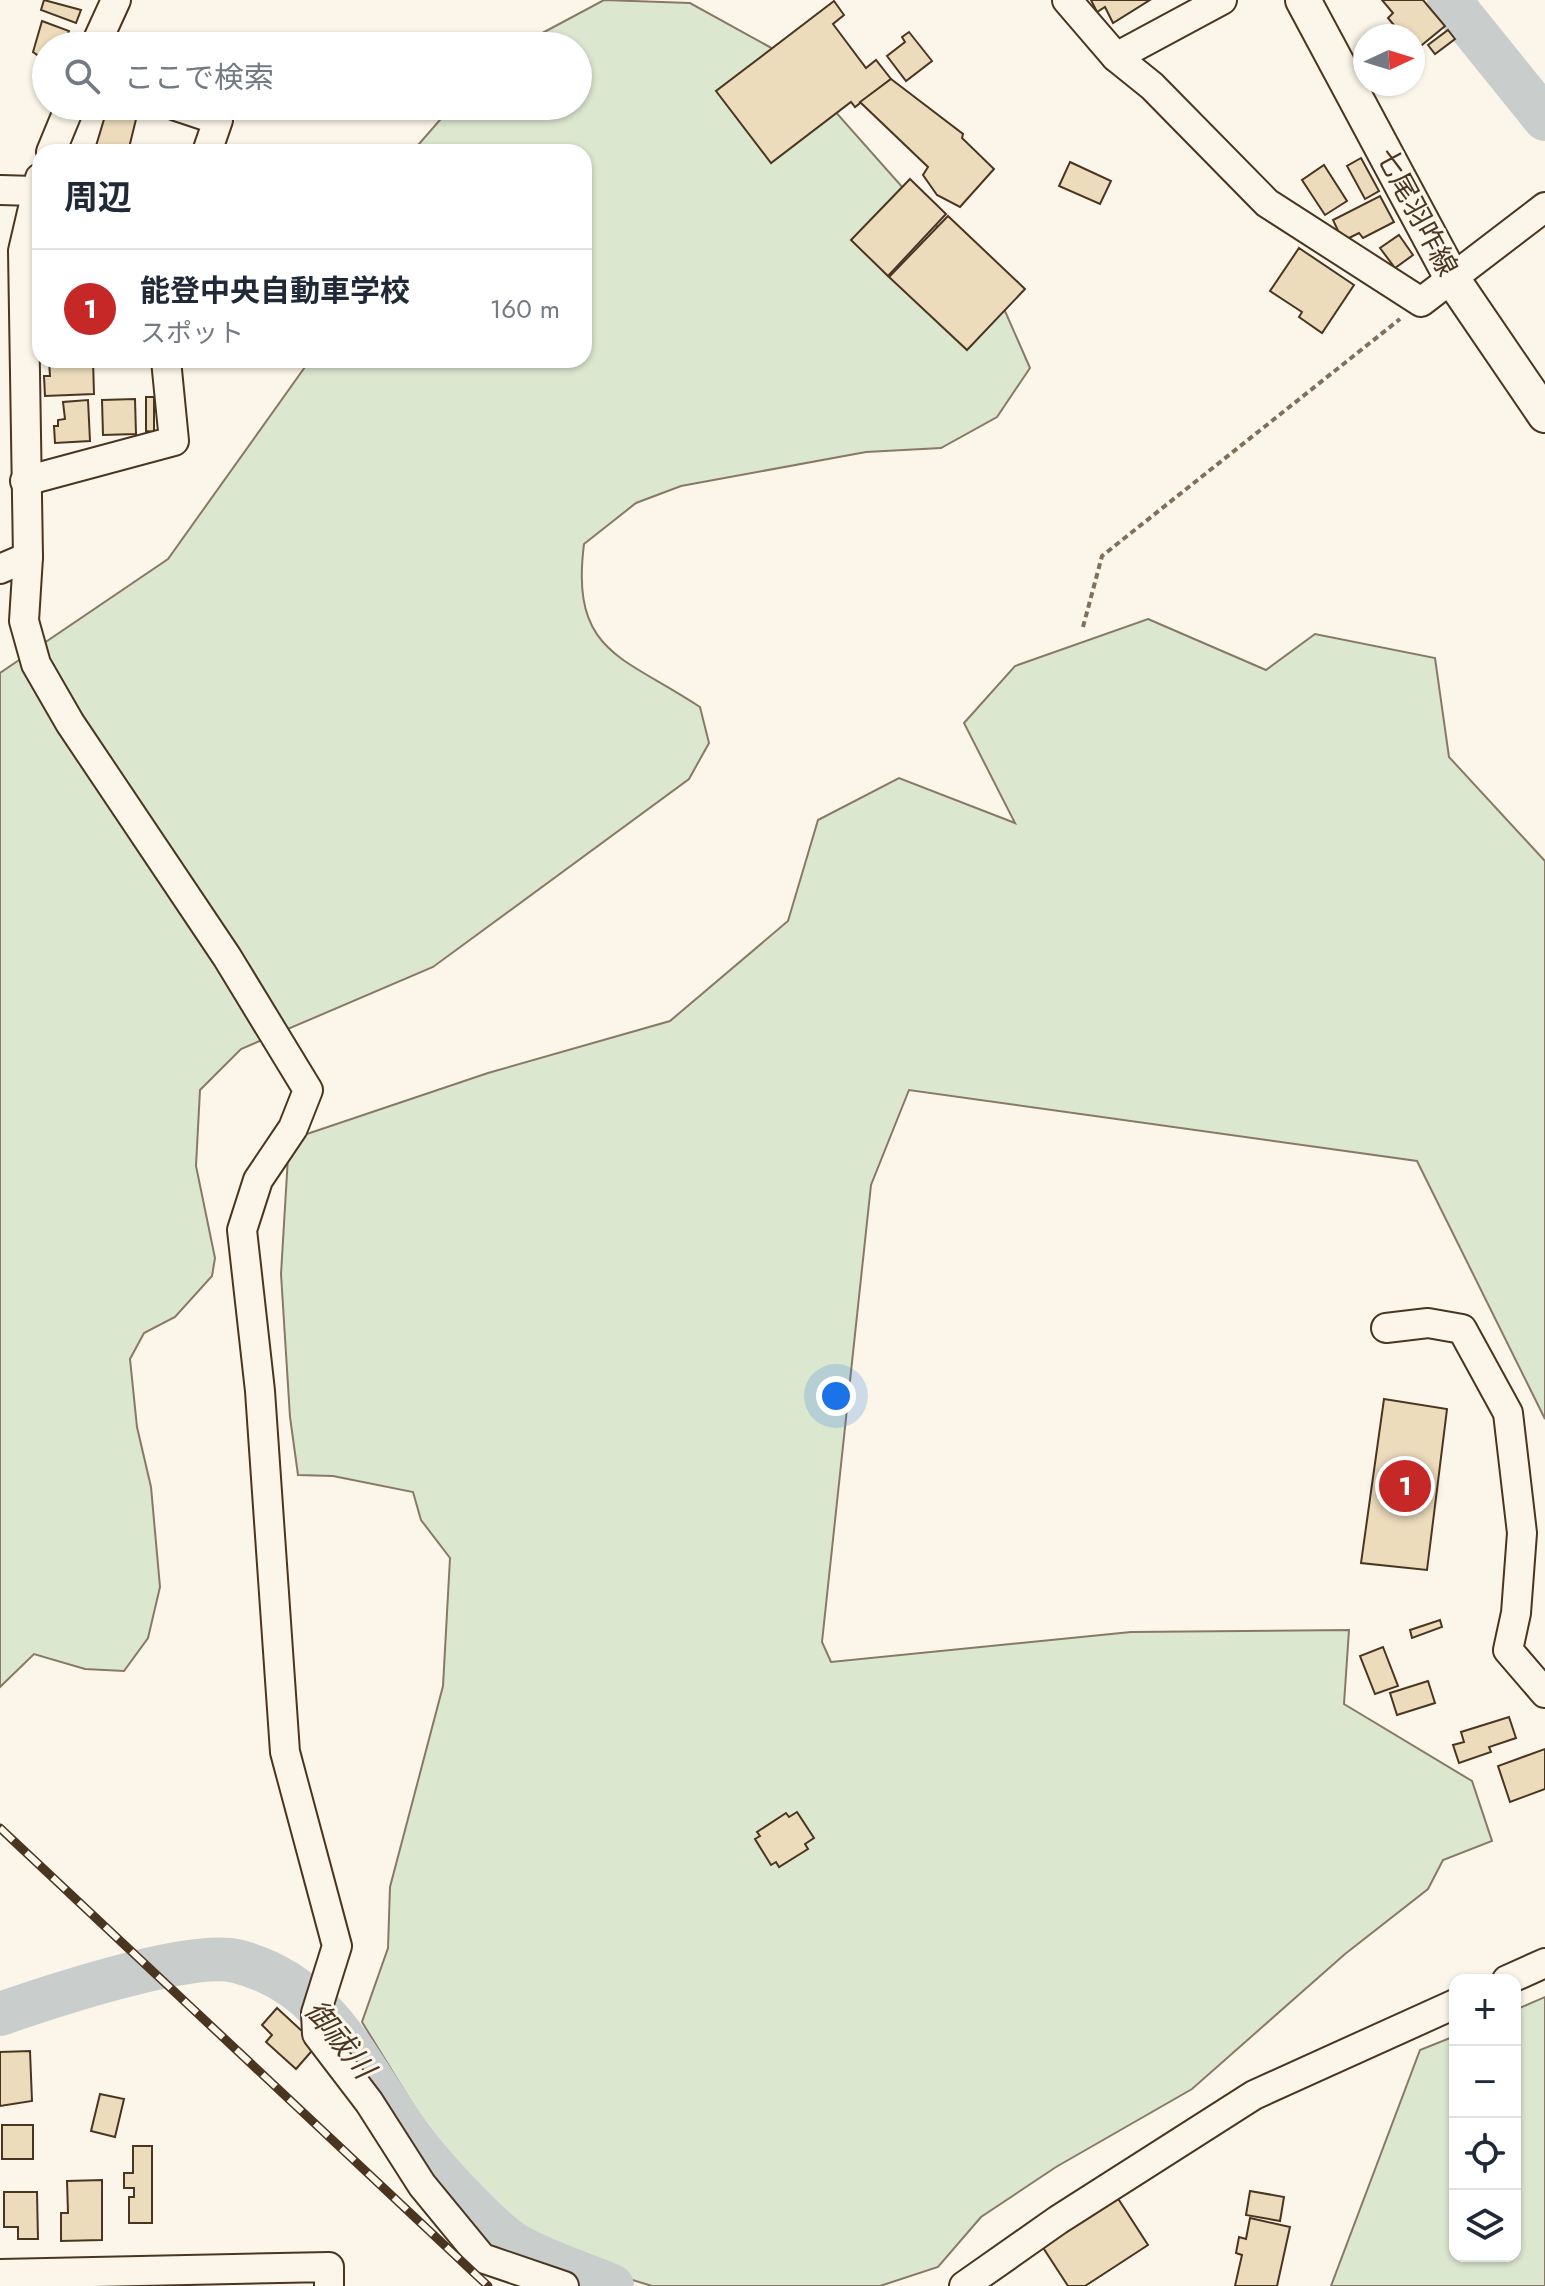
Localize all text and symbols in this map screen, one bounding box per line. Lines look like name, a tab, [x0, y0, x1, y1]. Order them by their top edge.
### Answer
north arrow	[1353, 24, 1425, 96]
search box	[32, 32, 592, 120]
icon: search	[60, 54, 104, 98]
text: ここで検索	[124, 56, 274, 99]
street label: 七尾羽咋線	[1366, 141, 1468, 283]
text: 周辺	[64, 173, 132, 222]
text: 能登中央自動車学校	[140, 269, 410, 312]
text: 1	[83, 290, 97, 328]
text: 160 m	[490, 290, 560, 328]
text: スポット	[140, 314, 244, 352]
your location	[816, 1376, 856, 1416]
pin: 1	[1379, 1456, 1431, 1516]
map controls	[1449, 1974, 1521, 2262]
button: +	[1449, 1974, 1521, 2046]
water label: 御祓川	[295, 1990, 387, 2090]
button: −	[1449, 2046, 1521, 2118]
button: locate	[1449, 2118, 1521, 2190]
button: layers	[1449, 2190, 1521, 2262]

